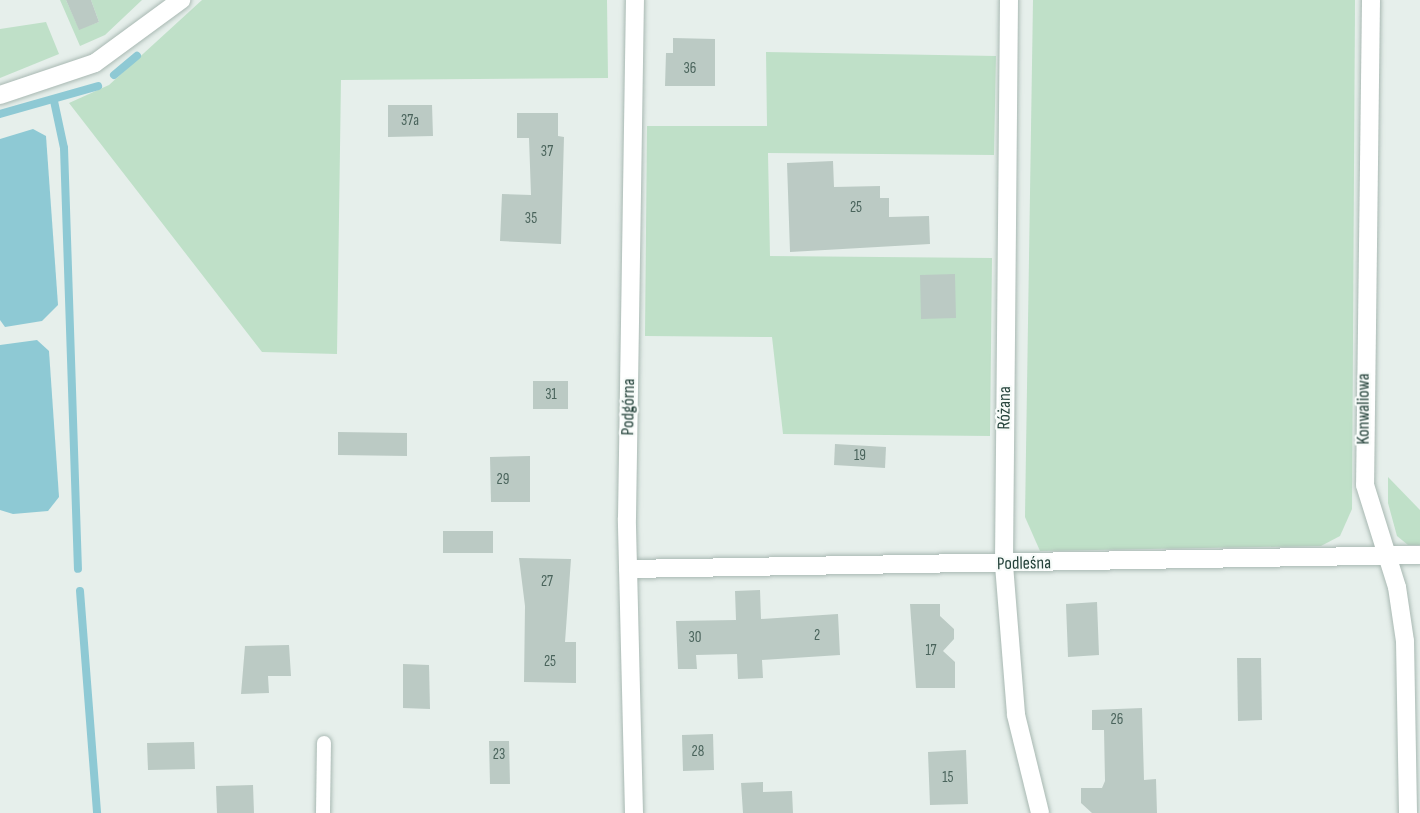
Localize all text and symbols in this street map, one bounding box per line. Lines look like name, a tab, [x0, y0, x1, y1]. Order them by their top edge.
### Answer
house number: 36	[684, 60, 696, 78]
house number: 37a	[401, 112, 419, 130]
house number: 37	[541, 143, 553, 161]
house number: 25	[850, 199, 862, 217]
house number: 35	[525, 210, 537, 228]
street label: Konwaliowa	[1353, 373, 1375, 445]
street label: Podgórna	[618, 378, 640, 436]
house number: 31	[545, 386, 557, 404]
street label: Różana	[994, 386, 1016, 430]
house number: 19	[854, 447, 866, 465]
house number: 29	[497, 471, 509, 489]
street label: Podleśna	[997, 553, 1051, 575]
house number: 27	[541, 573, 553, 591]
house number: 2	[814, 627, 820, 645]
house number: 30	[689, 629, 701, 647]
house number: 17	[925, 642, 937, 660]
house number: 25	[544, 653, 556, 671]
house number: 26	[1111, 711, 1123, 729]
house number: 28	[692, 743, 704, 761]
house number: 23	[493, 746, 505, 764]
house number: 15	[942, 769, 954, 787]

